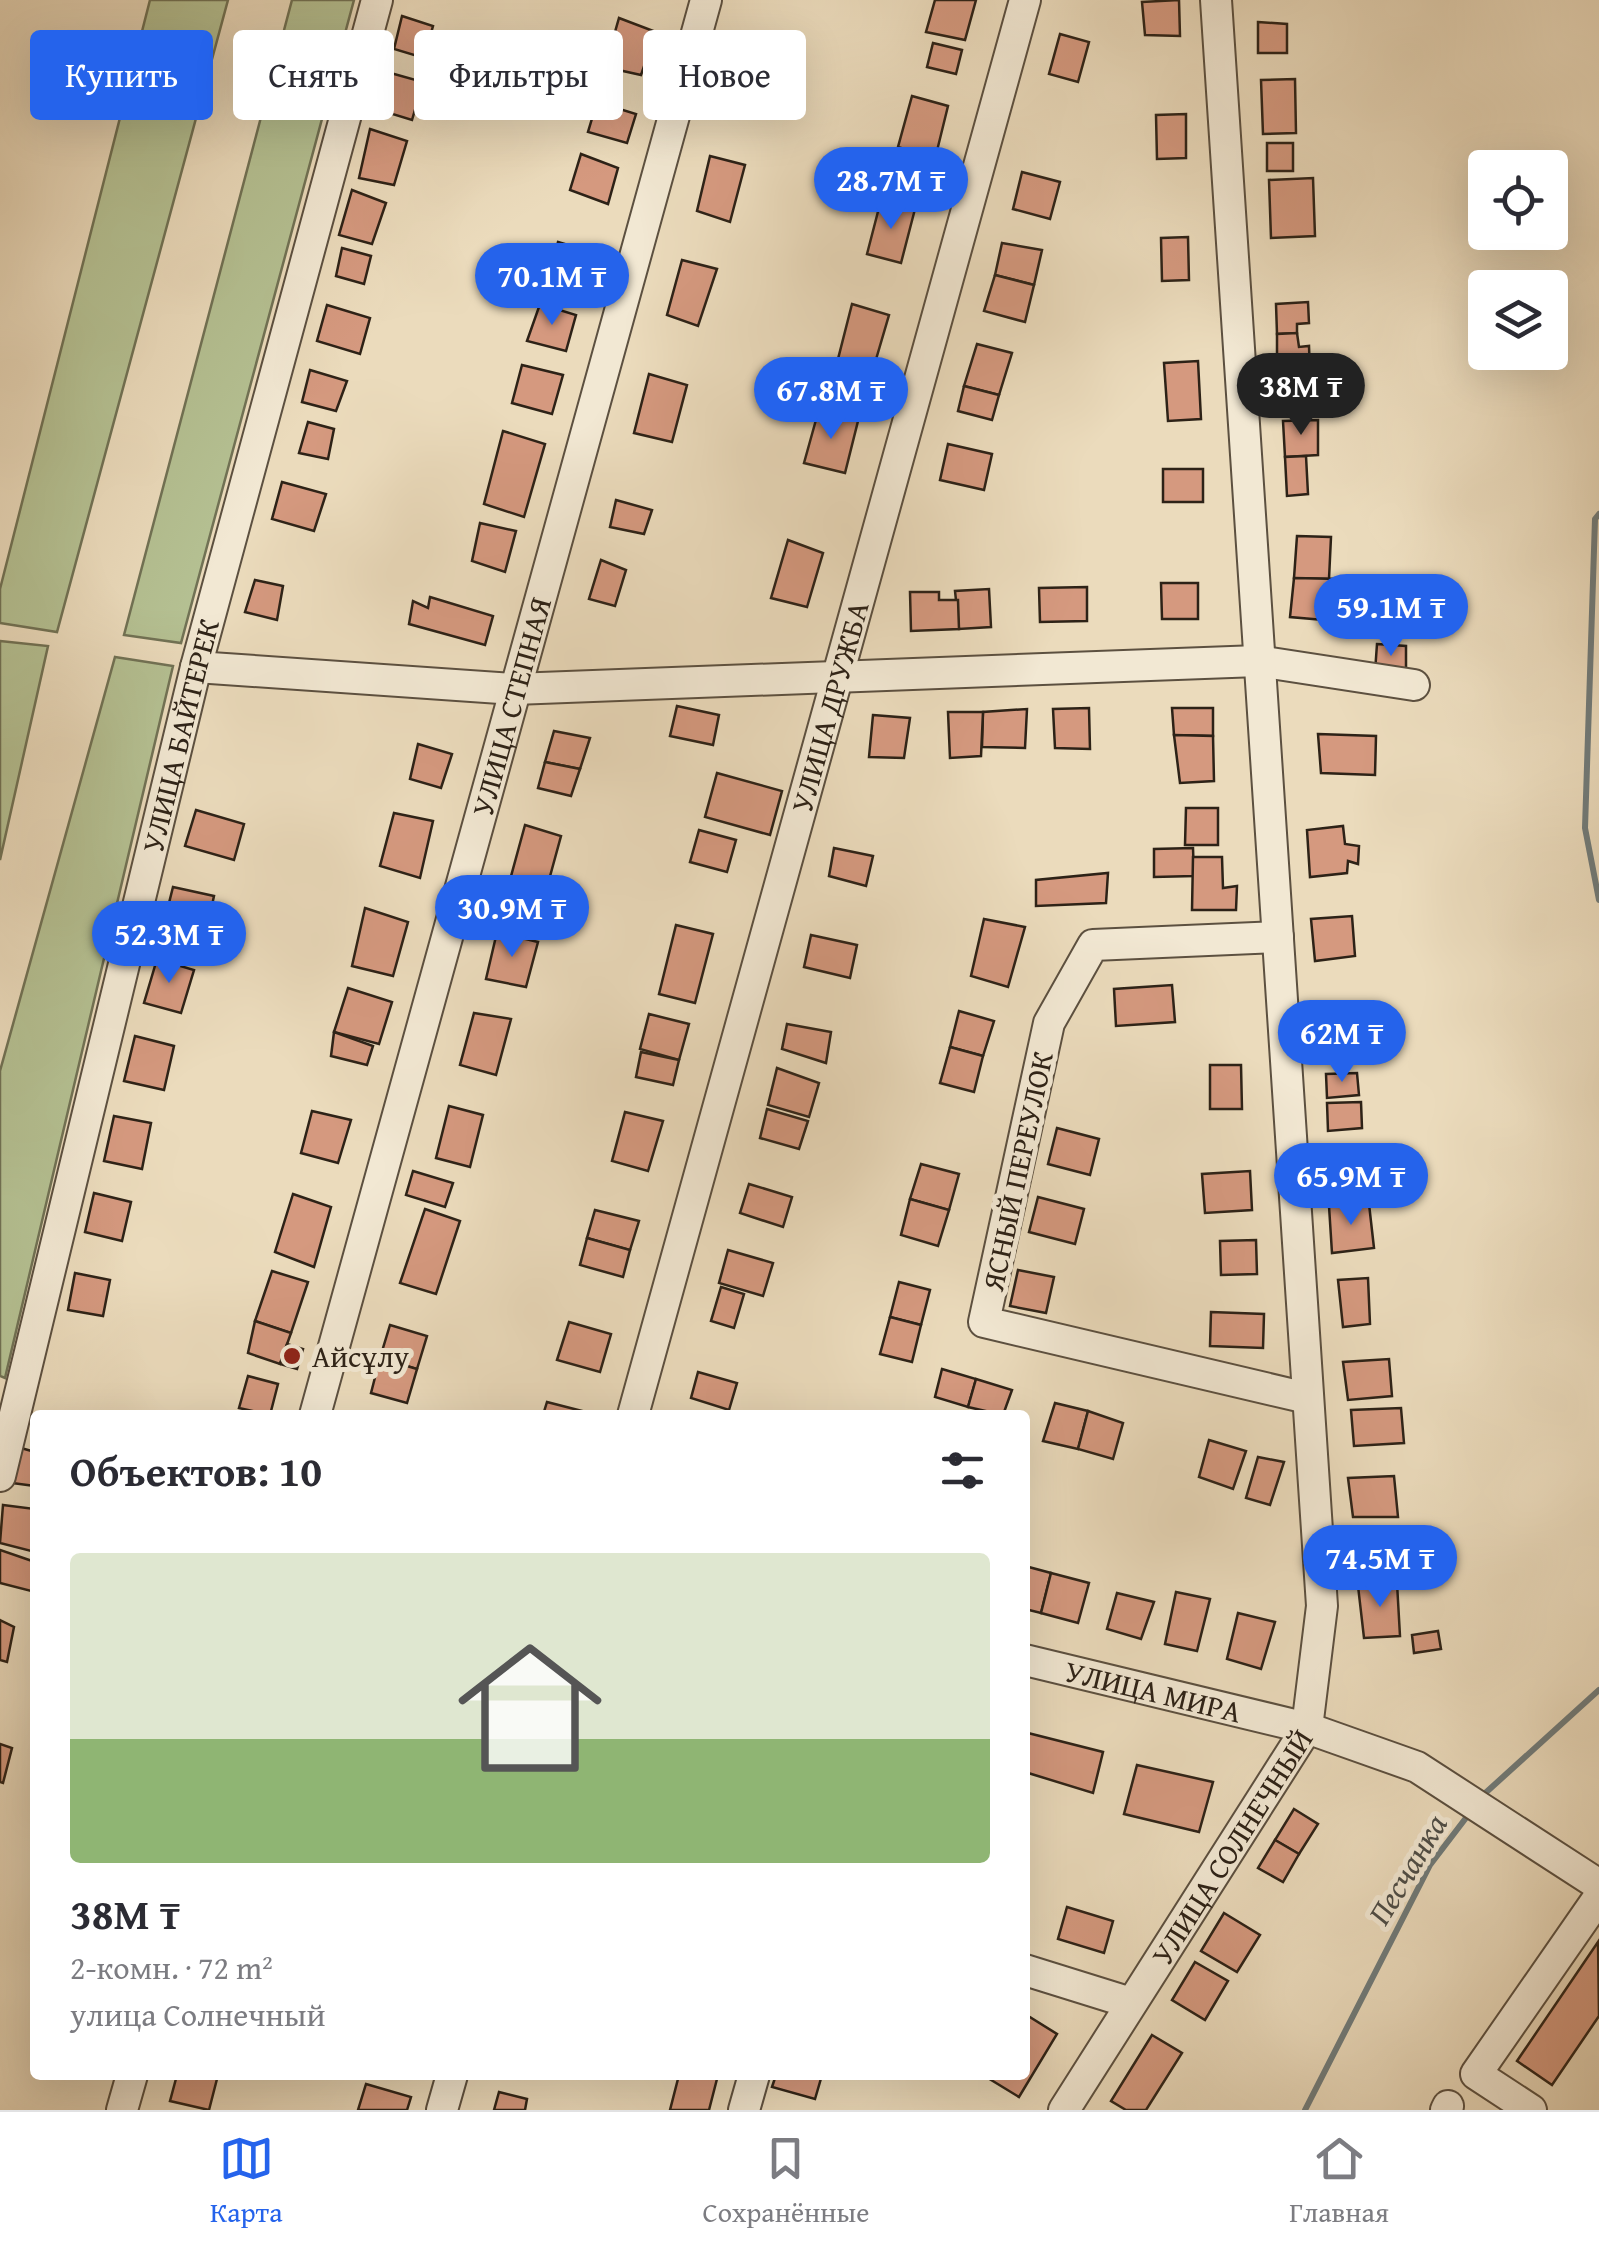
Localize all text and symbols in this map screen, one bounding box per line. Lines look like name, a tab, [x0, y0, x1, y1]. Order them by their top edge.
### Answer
chip: Купить	[30, 30, 213, 120]
chip: Снять	[233, 30, 394, 120]
chip: Фильтры	[414, 30, 623, 120]
chip: Новое	[643, 30, 806, 120]
pin: 28.7M ₸	[799, 147, 983, 232]
map controls	[1468, 150, 1568, 370]
button: locate	[1468, 150, 1568, 250]
text: 28.7M ₸	[836, 156, 946, 203]
pin: 70.1M ₸	[460, 243, 644, 328]
text: 70.1M ₸	[497, 252, 607, 299]
button: layers	[1468, 270, 1568, 370]
pin: 38M ₸	[1231, 353, 1371, 438]
pin: 67.8M ₸	[739, 357, 923, 442]
text: 38M ₸	[1259, 362, 1343, 409]
text: 67.8M ₸	[776, 366, 886, 413]
pin: 59.1M ₸	[1299, 574, 1483, 659]
text: 59.1M ₸	[1336, 583, 1446, 630]
street label: УЛИЦА СТЕПНАЯ	[460, 592, 562, 821]
street label: УЛИЦА ДРУЖБА	[779, 596, 879, 817]
street label: УЛИЦА БАЙТЕРЕК	[130, 613, 230, 857]
pin: 30.9M ₸	[420, 875, 604, 960]
text: 30.9M ₸	[457, 884, 567, 931]
pin: 52.3M ₸	[77, 901, 261, 986]
text: 52.3M ₸	[114, 910, 224, 957]
pin: 62M ₸	[1272, 1000, 1412, 1085]
text: 62M ₸	[1300, 1009, 1384, 1056]
street label: ЯСНЫЙ ПЕРЕУЛОК	[970, 1047, 1064, 1296]
pin: 65.9M ₸	[1259, 1143, 1443, 1228]
text: 65.9M ₸	[1296, 1152, 1406, 1199]
place label: Айсұлу	[312, 1334, 409, 1378]
marker: Айсұлу	[281, 1345, 303, 1367]
text: Объектов: 10	[70, 1440, 322, 1501]
icon: filters	[935, 1443, 990, 1498]
pin: 74.5M ₸	[1288, 1525, 1472, 1610]
text: 74.5M ₸	[1325, 1534, 1435, 1581]
icon: home	[440, 1618, 620, 1798]
street label: УЛИЦА МИРА	[1061, 1648, 1246, 1733]
street label: УЛИЦА СОЛНЕЧНЫЙ	[1140, 1720, 1323, 1973]
water label: Песчанка	[1356, 1805, 1459, 1933]
text: 38M ₸	[70, 1883, 181, 1944]
text: 2-комн. · 72 m²	[70, 1944, 273, 1991]
text: улица Солнечный	[70, 1991, 325, 2038]
tab: Карта	[210, 2131, 282, 2232]
tab: Сохранённые	[702, 2131, 869, 2232]
tab: Главная	[1289, 2131, 1389, 2232]

